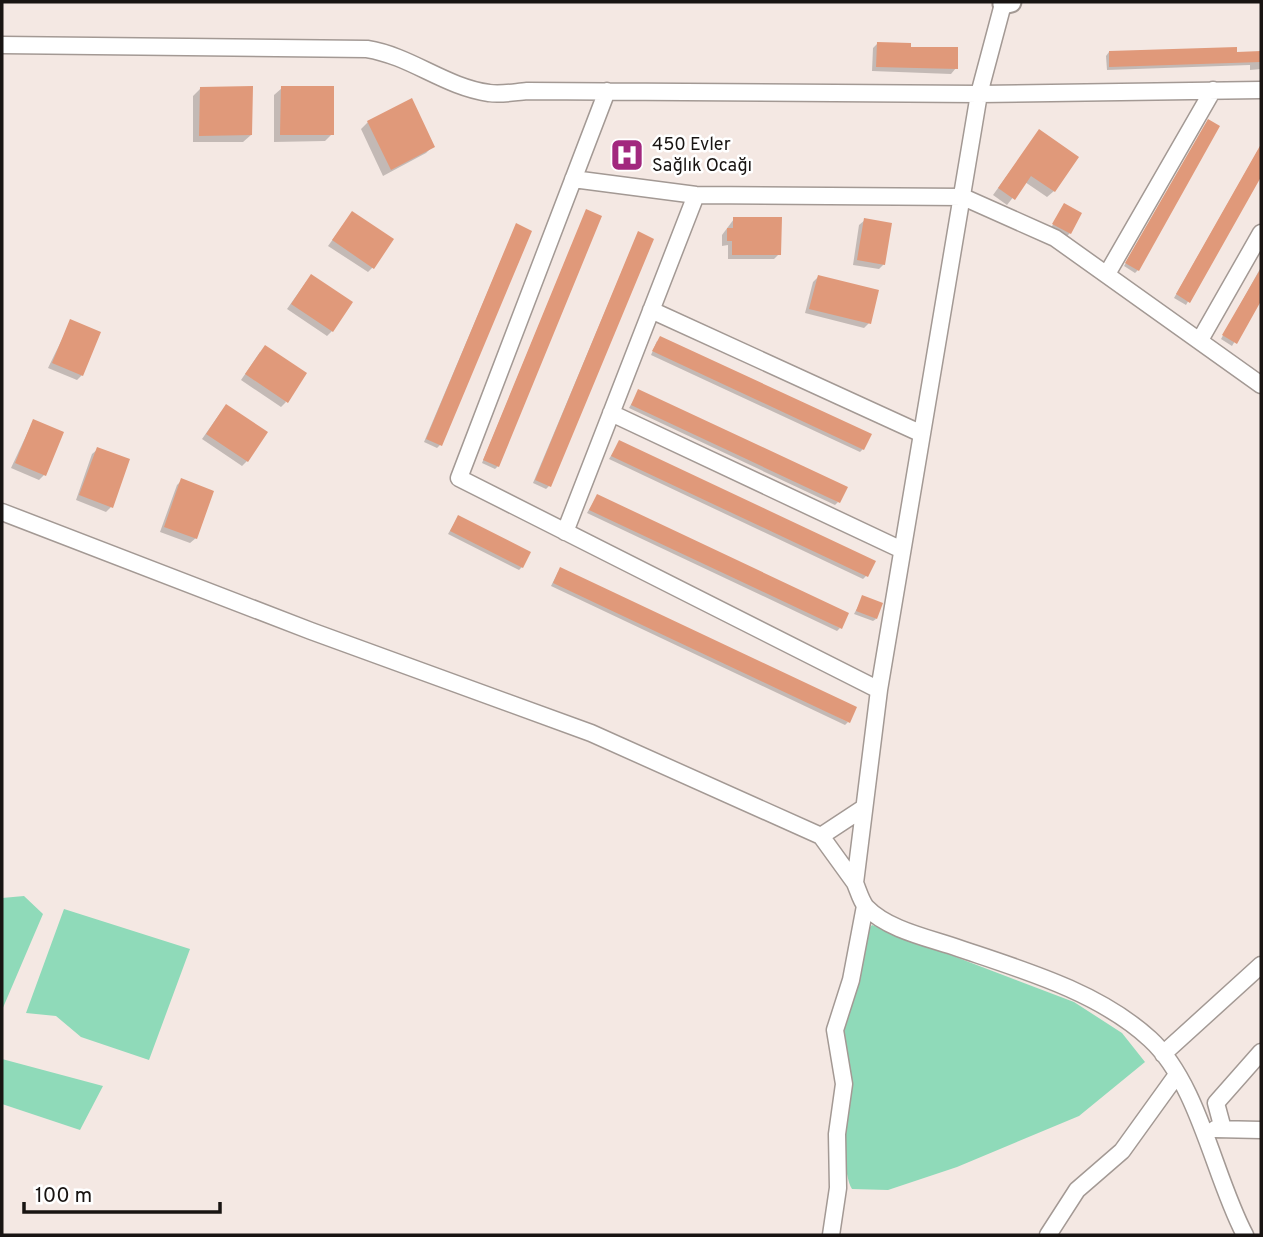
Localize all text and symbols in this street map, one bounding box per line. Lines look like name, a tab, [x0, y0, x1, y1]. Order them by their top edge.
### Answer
place label: 450 Evler Sağlık Ocağı	[652, 134, 752, 178]
hospital icon: 450 Evler Sağlık Ocağı	[608, 136, 646, 174]
scale bar	[24, 1170, 220, 1214]
text: 100 m	[35, 1183, 92, 1210]

